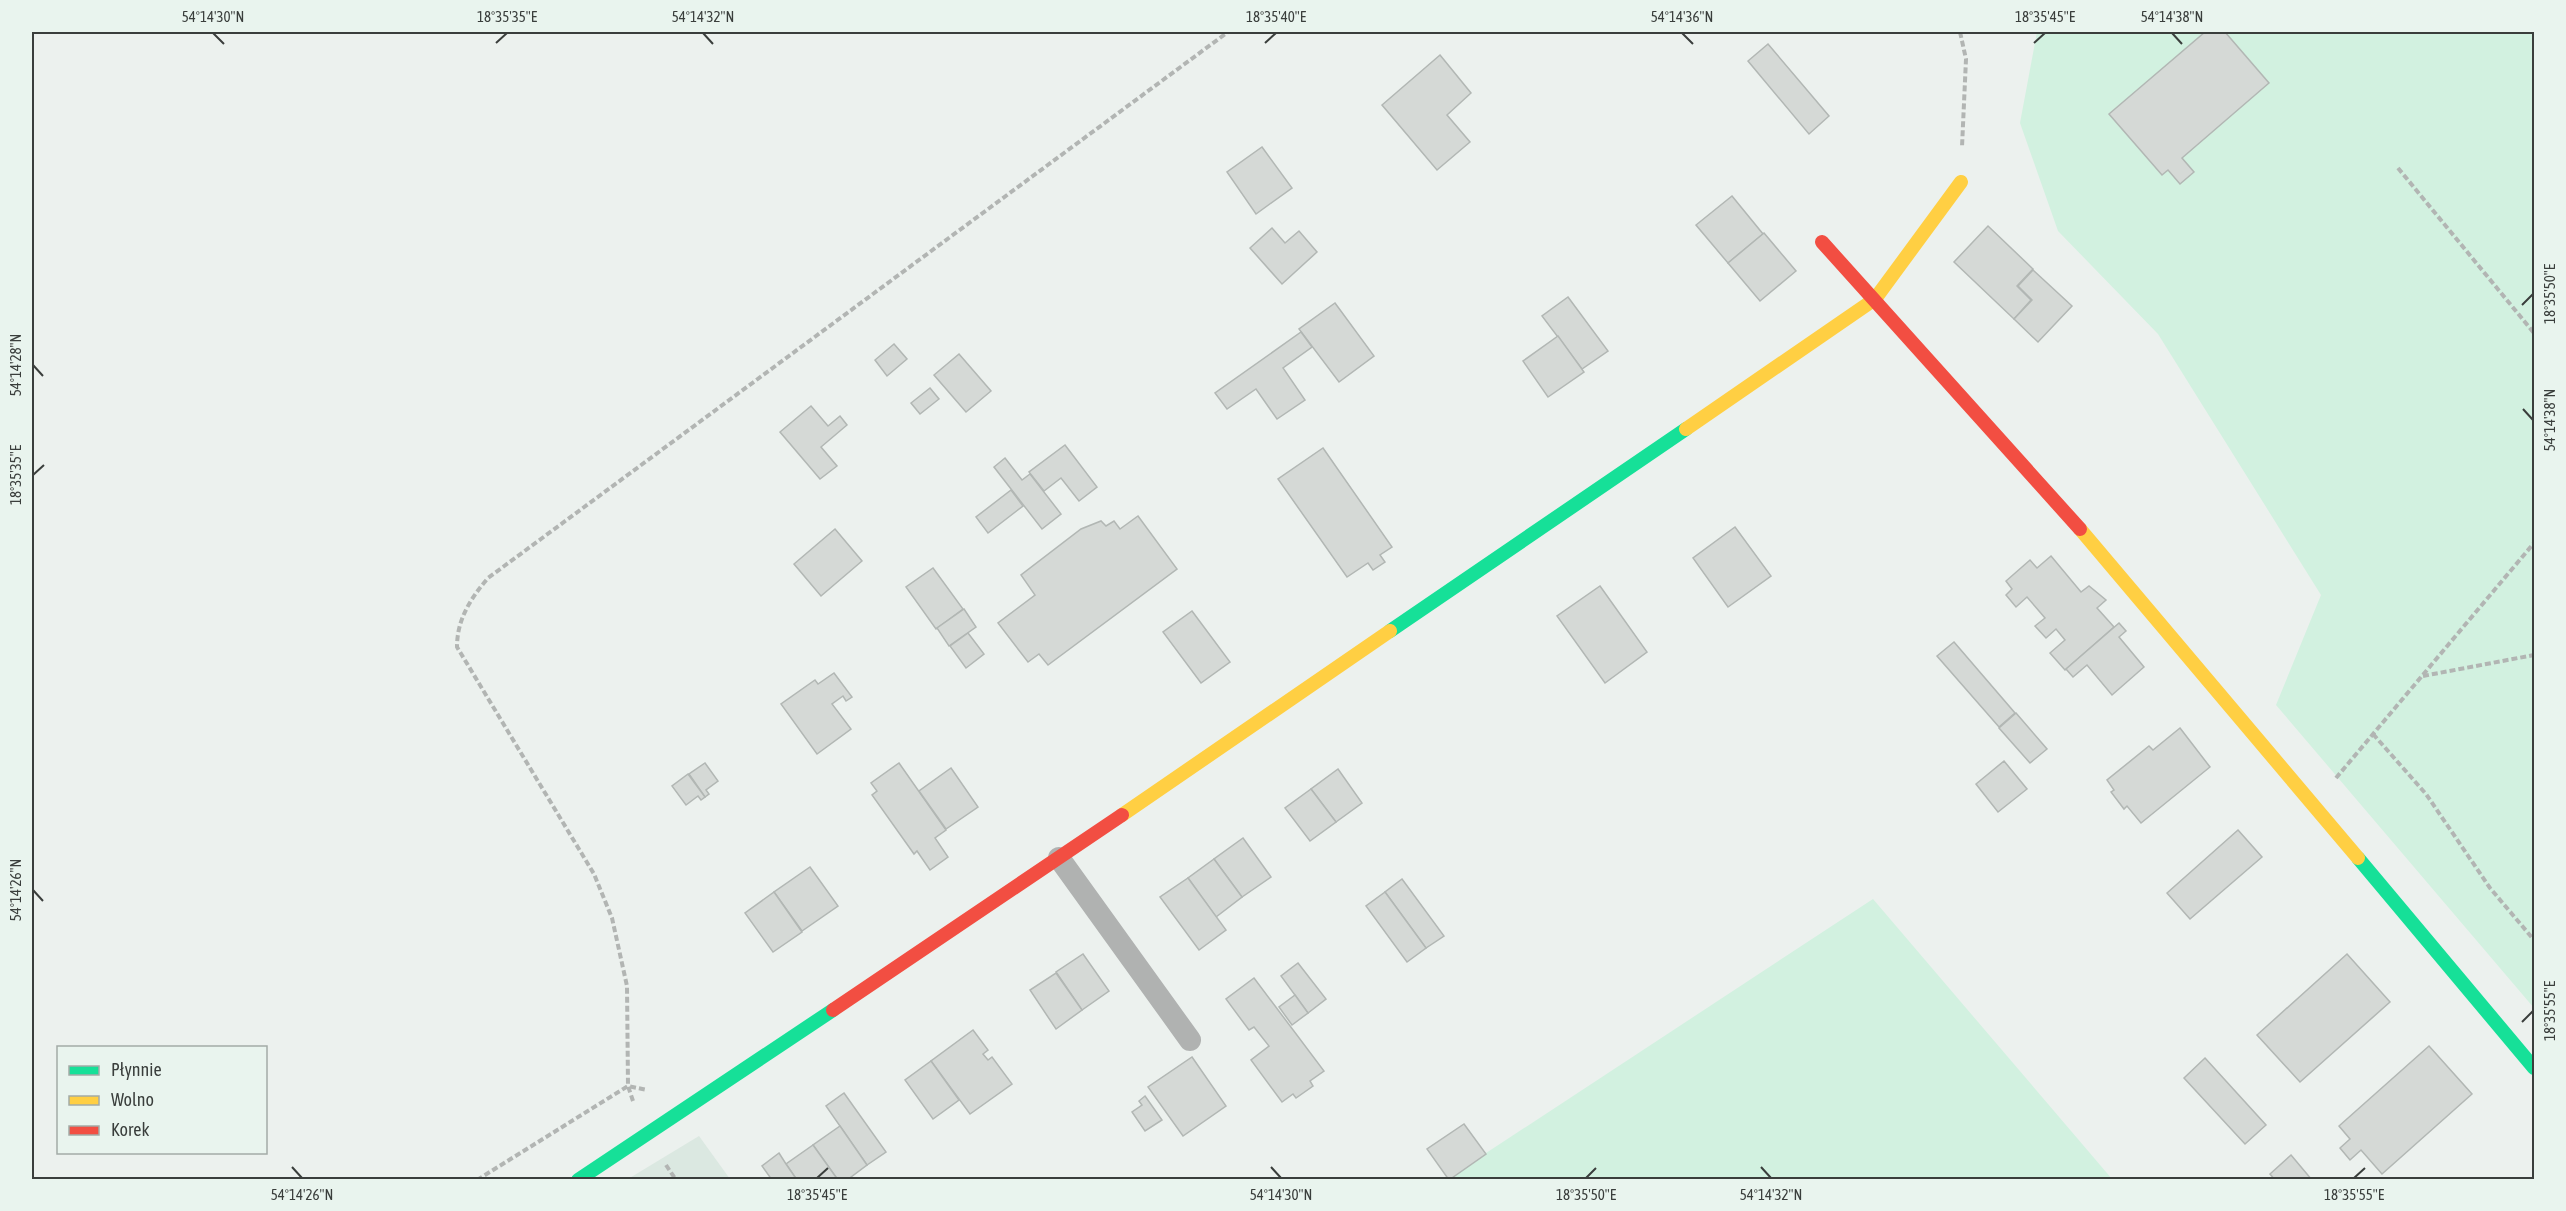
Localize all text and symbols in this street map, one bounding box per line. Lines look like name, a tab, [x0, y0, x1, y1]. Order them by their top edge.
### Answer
text: 54°14'30"N	[182, 8, 244, 25]
text: 18°35'35"E	[477, 8, 538, 25]
text: 54°14'32"N	[672, 8, 734, 25]
text: 18°35'40"E	[1246, 8, 1307, 25]
text: 54°14'36"N	[1651, 8, 1713, 25]
text: 18°35'45"E	[2015, 8, 2076, 25]
text: 54°14'38"N	[2141, 8, 2203, 25]
text: 18°35'50"E	[2541, 263, 2558, 324]
text: 54°14'28"N	[7, 334, 24, 396]
text: 54°14'38"N	[2541, 389, 2558, 451]
text: 18°35'35"E	[7, 444, 24, 505]
text: 54°14'26"N	[7, 859, 24, 921]
text: 18°35'55"E	[2541, 980, 2558, 1041]
legend	[57, 1046, 267, 1154]
text: Płynnie	[111, 1059, 162, 1080]
text: Wolno	[111, 1089, 154, 1110]
text: Korek	[111, 1119, 149, 1140]
text: 54°14'26"N	[271, 1186, 333, 1203]
text: 18°35'45"E	[787, 1186, 848, 1203]
text: 54°14'30"N	[1250, 1186, 1312, 1203]
text: 18°35'50"E	[1556, 1186, 1617, 1203]
text: 54°14'32"N	[1740, 1186, 1802, 1203]
text: 18°35'55"E	[2324, 1186, 2385, 1203]

